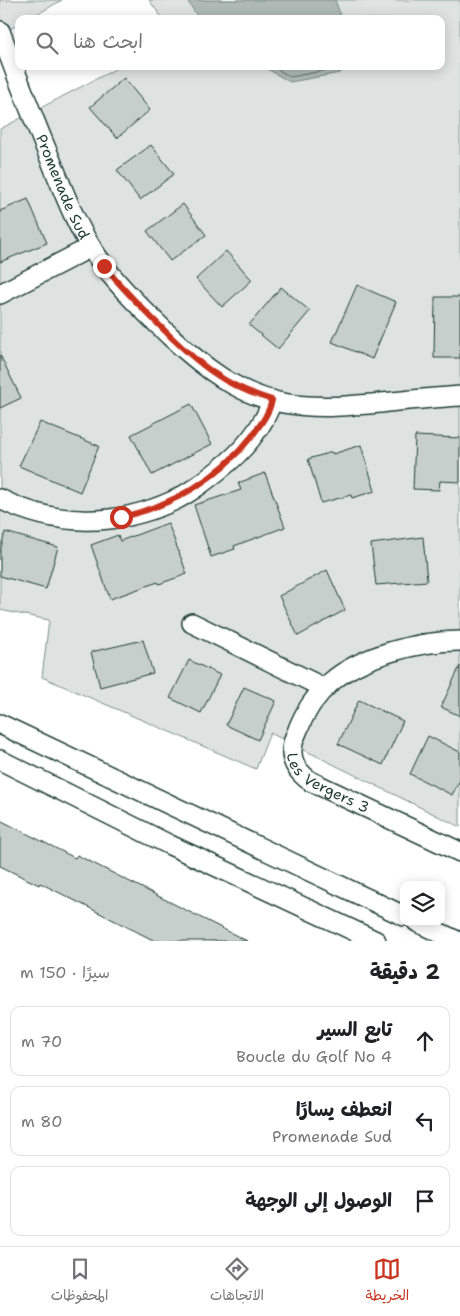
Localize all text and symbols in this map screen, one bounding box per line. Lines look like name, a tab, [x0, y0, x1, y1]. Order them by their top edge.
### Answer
search box	[15, 15, 445, 70]
icon: search	[33, 29, 61, 57]
text: ابحث هنا	[73, 29, 143, 54]
street label: Promenade Sud	[31, 131, 95, 243]
route end	[93, 255, 116, 278]
route start	[110, 506, 133, 529]
street label: Les Vergers 3	[282, 751, 373, 818]
map controls	[400, 881, 445, 926]
button: layers	[400, 881, 445, 926]
text: 2 دقيقة	[370, 958, 440, 986]
text: سيرًا · 150 m	[20, 962, 110, 983]
text: تابع السير	[318, 1017, 392, 1042]
icon: ahead	[411, 1027, 439, 1055]
text: 70 m	[21, 1031, 62, 1052]
text: Boucle du Golf No 4	[236, 1046, 392, 1067]
text: انعطف يسارًا	[296, 1097, 392, 1122]
icon: left	[411, 1107, 439, 1135]
text: 80 m	[21, 1111, 62, 1132]
text: Promenade Sud	[272, 1126, 392, 1147]
icon: arrive	[411, 1187, 439, 1215]
text: الوصول إلى الوجهة	[245, 1188, 392, 1213]
tab: المحفوظات	[51, 1255, 108, 1308]
tab: الاتجاهات	[210, 1255, 264, 1308]
tab: الخريطة	[366, 1255, 409, 1308]

